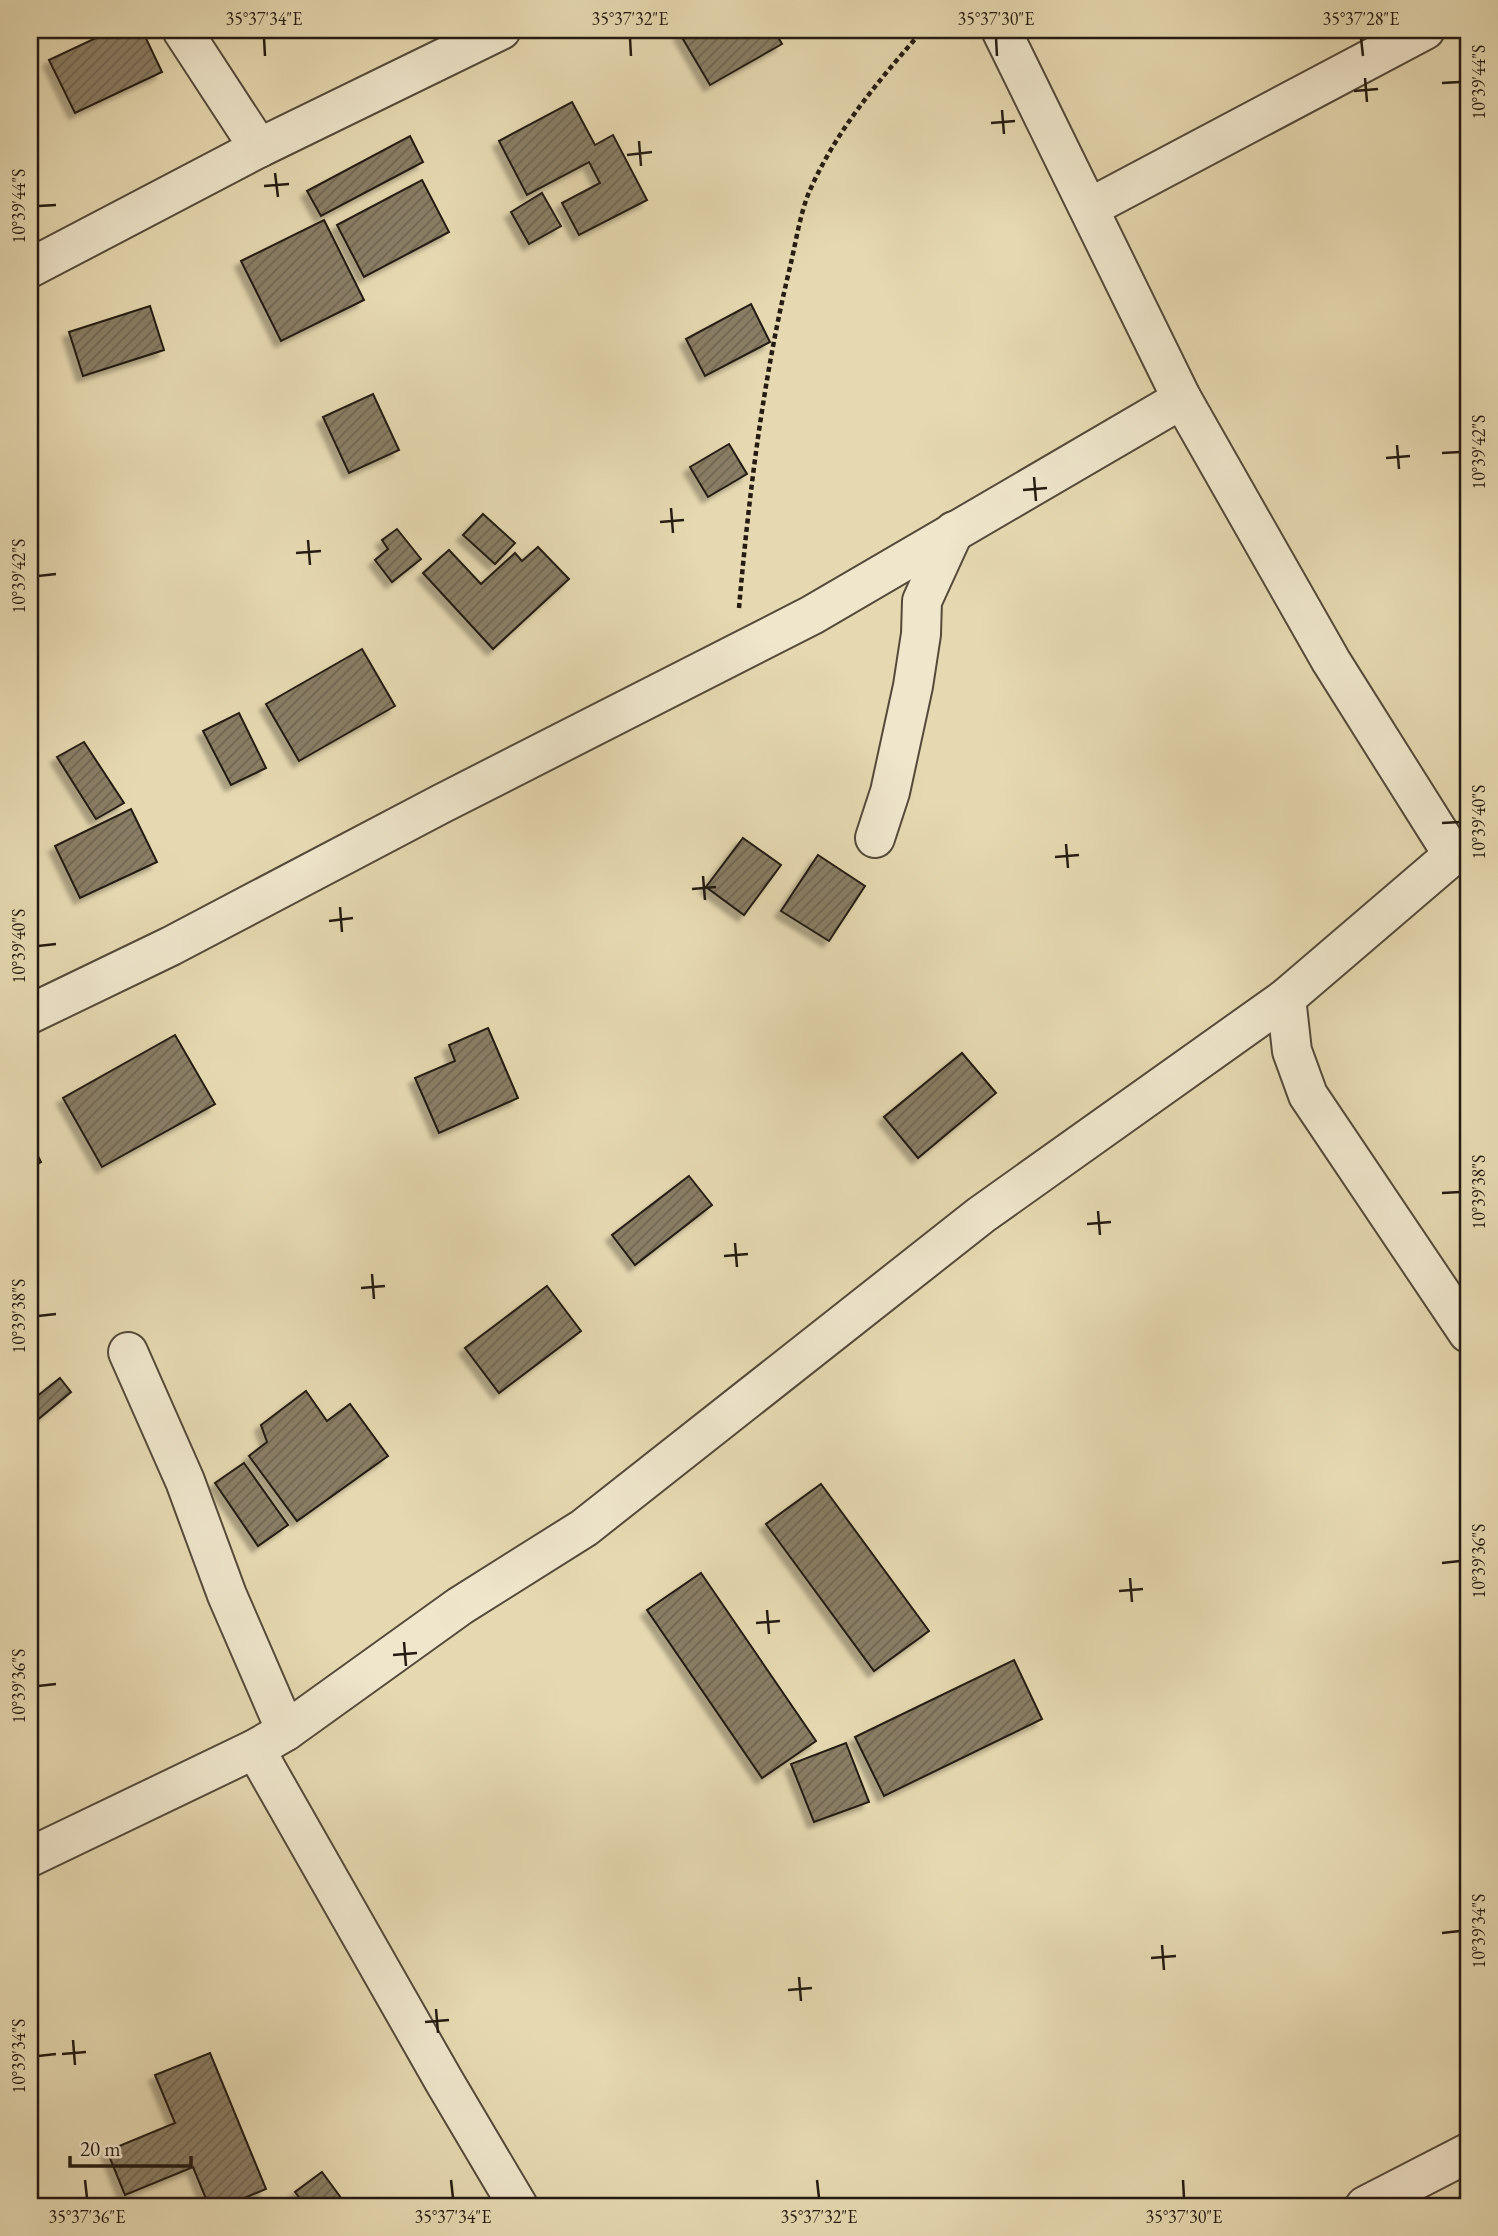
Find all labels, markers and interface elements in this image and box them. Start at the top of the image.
text: 35°37'34"E [226,7,302,30]
text: 35°37'32"E [592,7,668,30]
text: 35°37'30"E [958,7,1034,30]
text: 35°37'28"E [1323,7,1399,30]
text: 10°39'44"S [1467,45,1490,119]
text: 10°39'44"S [7,169,30,243]
text: 10°39'42"S [1467,415,1490,489]
text: 10°39'42"S [7,539,30,613]
text: 10°39'40"S [1467,785,1490,859]
text: 10°39'40"S [7,909,30,983]
text: 10°39'38"S [1467,1155,1490,1229]
text: 10°39'38"S [7,1279,30,1353]
text: 10°39'36"S [1467,1524,1490,1598]
text: 10°39'36"S [7,1649,30,1723]
text: 10°39'34"S [1467,1894,1490,1968]
text: 10°39'34"S [7,2019,30,2093]
scale bar [70,2124,191,2168]
text: 20 m [80,2135,121,2162]
text: 35°37'36"E [49,2205,125,2228]
text: 35°37'34"E [415,2205,491,2228]
text: 35°37'32"E [781,2205,857,2228]
text: 35°37'30"E [1146,2205,1222,2228]

